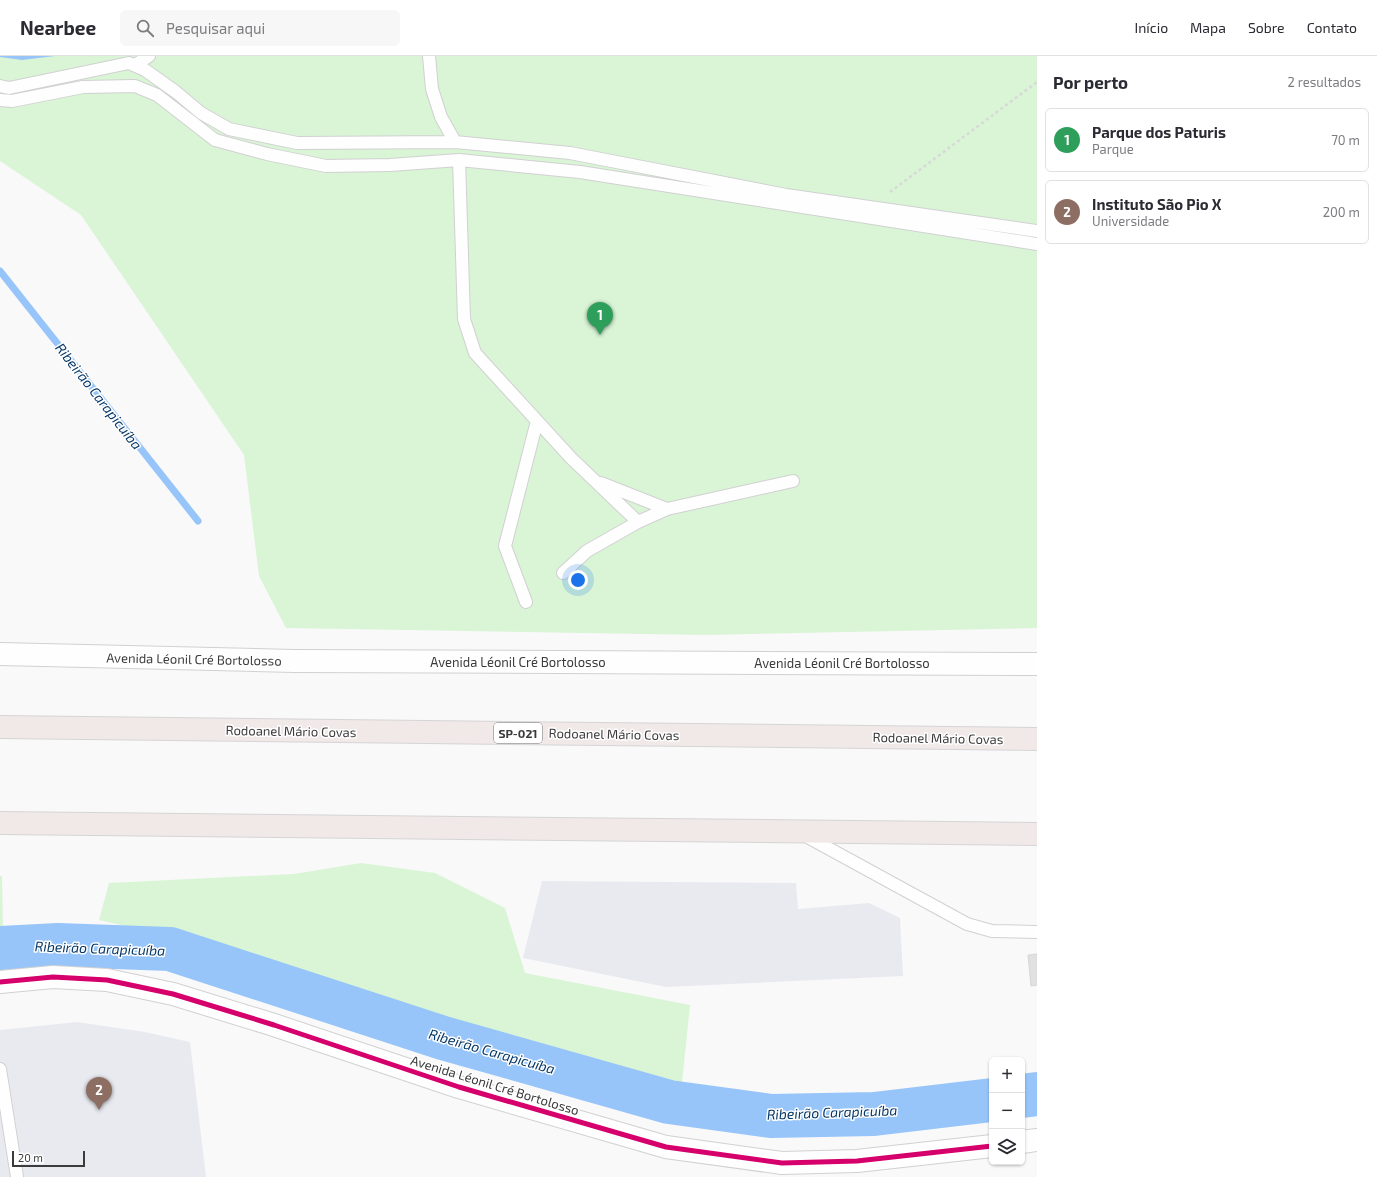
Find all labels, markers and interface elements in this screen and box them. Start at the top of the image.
search box [120,10,400,46]
text: Nearbee [20,16,96,39]
icon: search [134,17,156,39]
text: Pesquisar aqui [166,19,265,37]
text: Início [1135,19,1168,36]
text: Mapa [1190,19,1226,36]
text: Sobre [1248,19,1285,36]
text: Contato [1307,19,1357,36]
text: Por perto [1053,72,1128,92]
text: 2 resultados [1287,74,1361,90]
text: Parque dos Paturis [1092,123,1226,141]
text: 1 [1064,132,1070,148]
text: 70 m [1331,132,1360,148]
text: Parque [1092,141,1134,157]
text: Instituto São Pio X [1092,195,1222,213]
text: 2 [1063,204,1071,220]
text: 200 m [1323,204,1360,220]
text: Universidade [1092,213,1169,229]
pin: 1 [587,302,613,335]
water label: Ribeirão Carapicuíba [52,339,146,453]
your location [568,570,588,590]
street label: Avenida Léonil Cré Bortolosso [106,649,282,669]
street label: Avenida Léonil Cré Bortolosso [430,654,606,670]
street label: Avenida Léonil Cré Bortolosso [754,655,930,671]
street label: Rodoanel Mário Covas [225,722,357,740]
road number: SP-021 [494,723,542,743]
street label: Rodoanel Mário Covas [548,725,680,743]
street label: Rodoanel Mário Covas [872,729,1004,747]
water label: Ribeirão Carapicuíba [34,937,166,959]
water label: Ribeirão Carapicuíba [427,1025,557,1077]
street label: Avenida Léonil Cré Bortolosso [409,1052,581,1118]
map controls [989,1057,1025,1165]
button: + [989,1057,1025,1093]
pin: 2 [86,1077,112,1110]
button: − [989,1093,1025,1129]
water label: Ribeirão Carapicuíba [766,1101,898,1123]
button: layers [989,1129,1025,1165]
scale bar [12,1149,85,1168]
text: 20 m [18,1151,43,1164]

